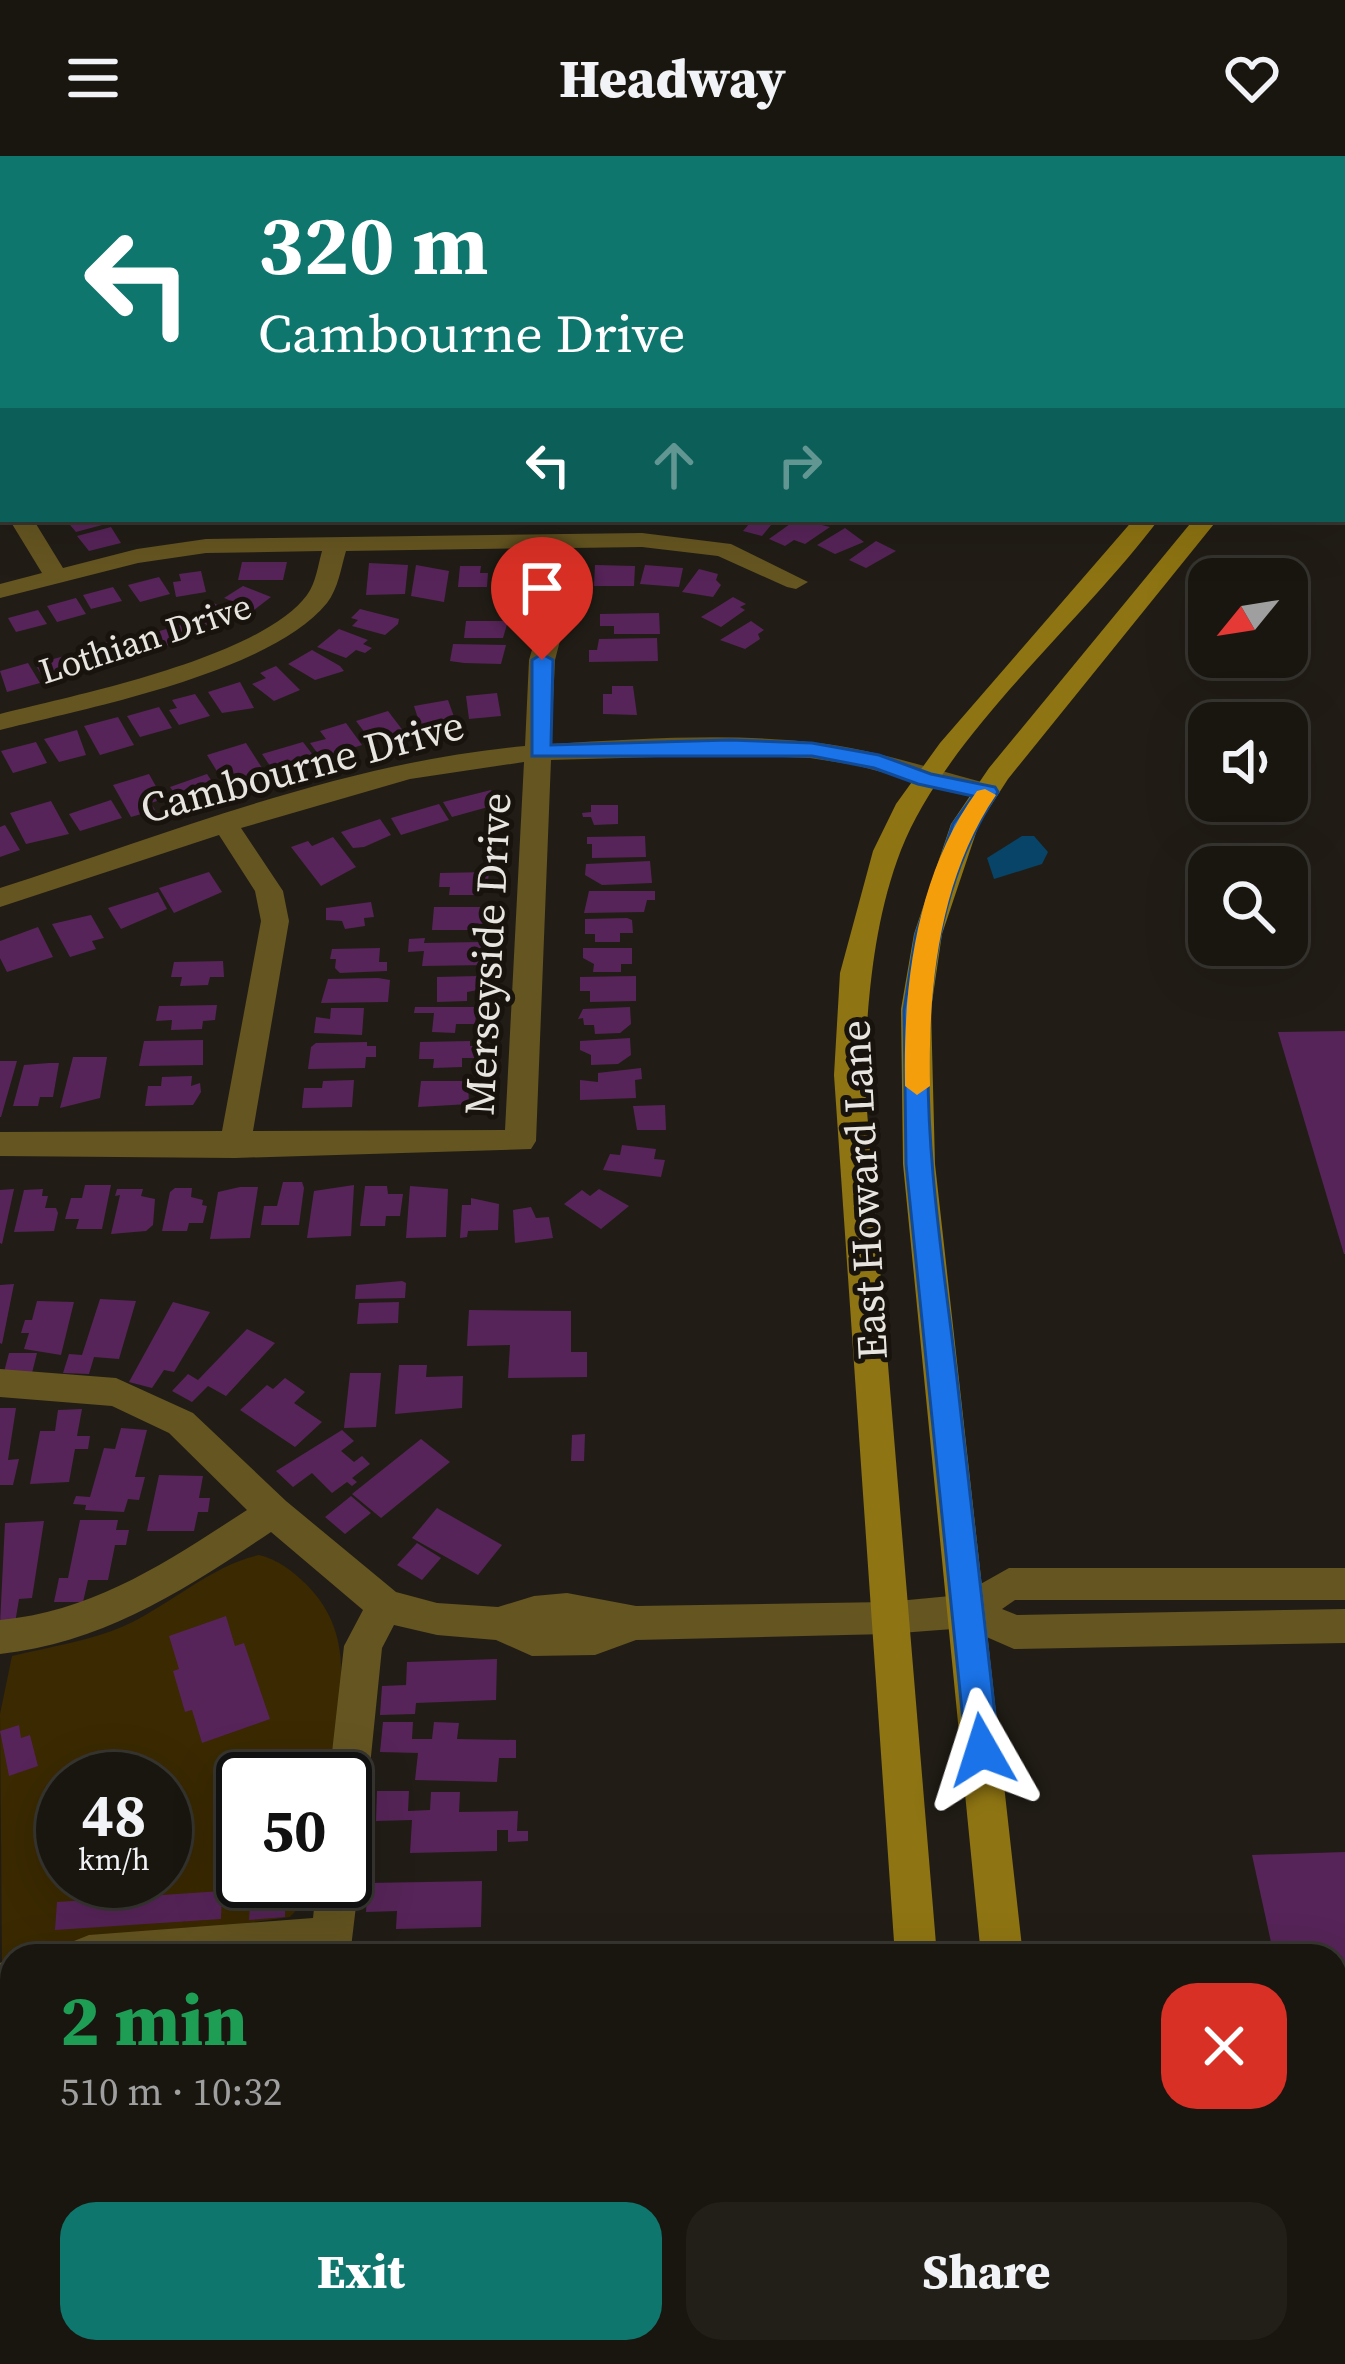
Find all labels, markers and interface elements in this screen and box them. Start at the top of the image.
text: Headway [559,41,786,115]
icon: menu [60,45,126,111]
icon: heart [1219,45,1285,111]
text: 320 m [258,187,489,302]
icon: left [60,204,216,360]
text: Cambourne Drive [258,296,686,370]
icon: left [515,432,581,498]
icon: ahead [641,432,707,498]
icon: right [767,432,833,498]
pin [491,537,593,660]
icon: arrive [509,555,575,621]
north arrow [1188,558,1308,678]
map controls [1188,558,1308,966]
street label: Lothian Drive [33,581,257,696]
street label: Cambourne Drive [134,695,470,837]
button: sound [1188,702,1308,822]
street label: Merseyside Drive [450,791,524,1117]
button: search [1188,846,1308,966]
street label: East Howard Lane [825,1019,901,1361]
position arrow [919,1687,1045,1813]
speed limit sign: 50 [216,1752,372,1908]
text: 48 [81,1774,147,1856]
text: km/h [78,1839,150,1880]
text: 2 min [60,1970,248,2069]
button: close [1161,1983,1287,2109]
text: 510 m · 10:32 [60,2065,282,2118]
button: Exit [60,2202,662,2340]
button: Share [686,2202,1287,2340]

